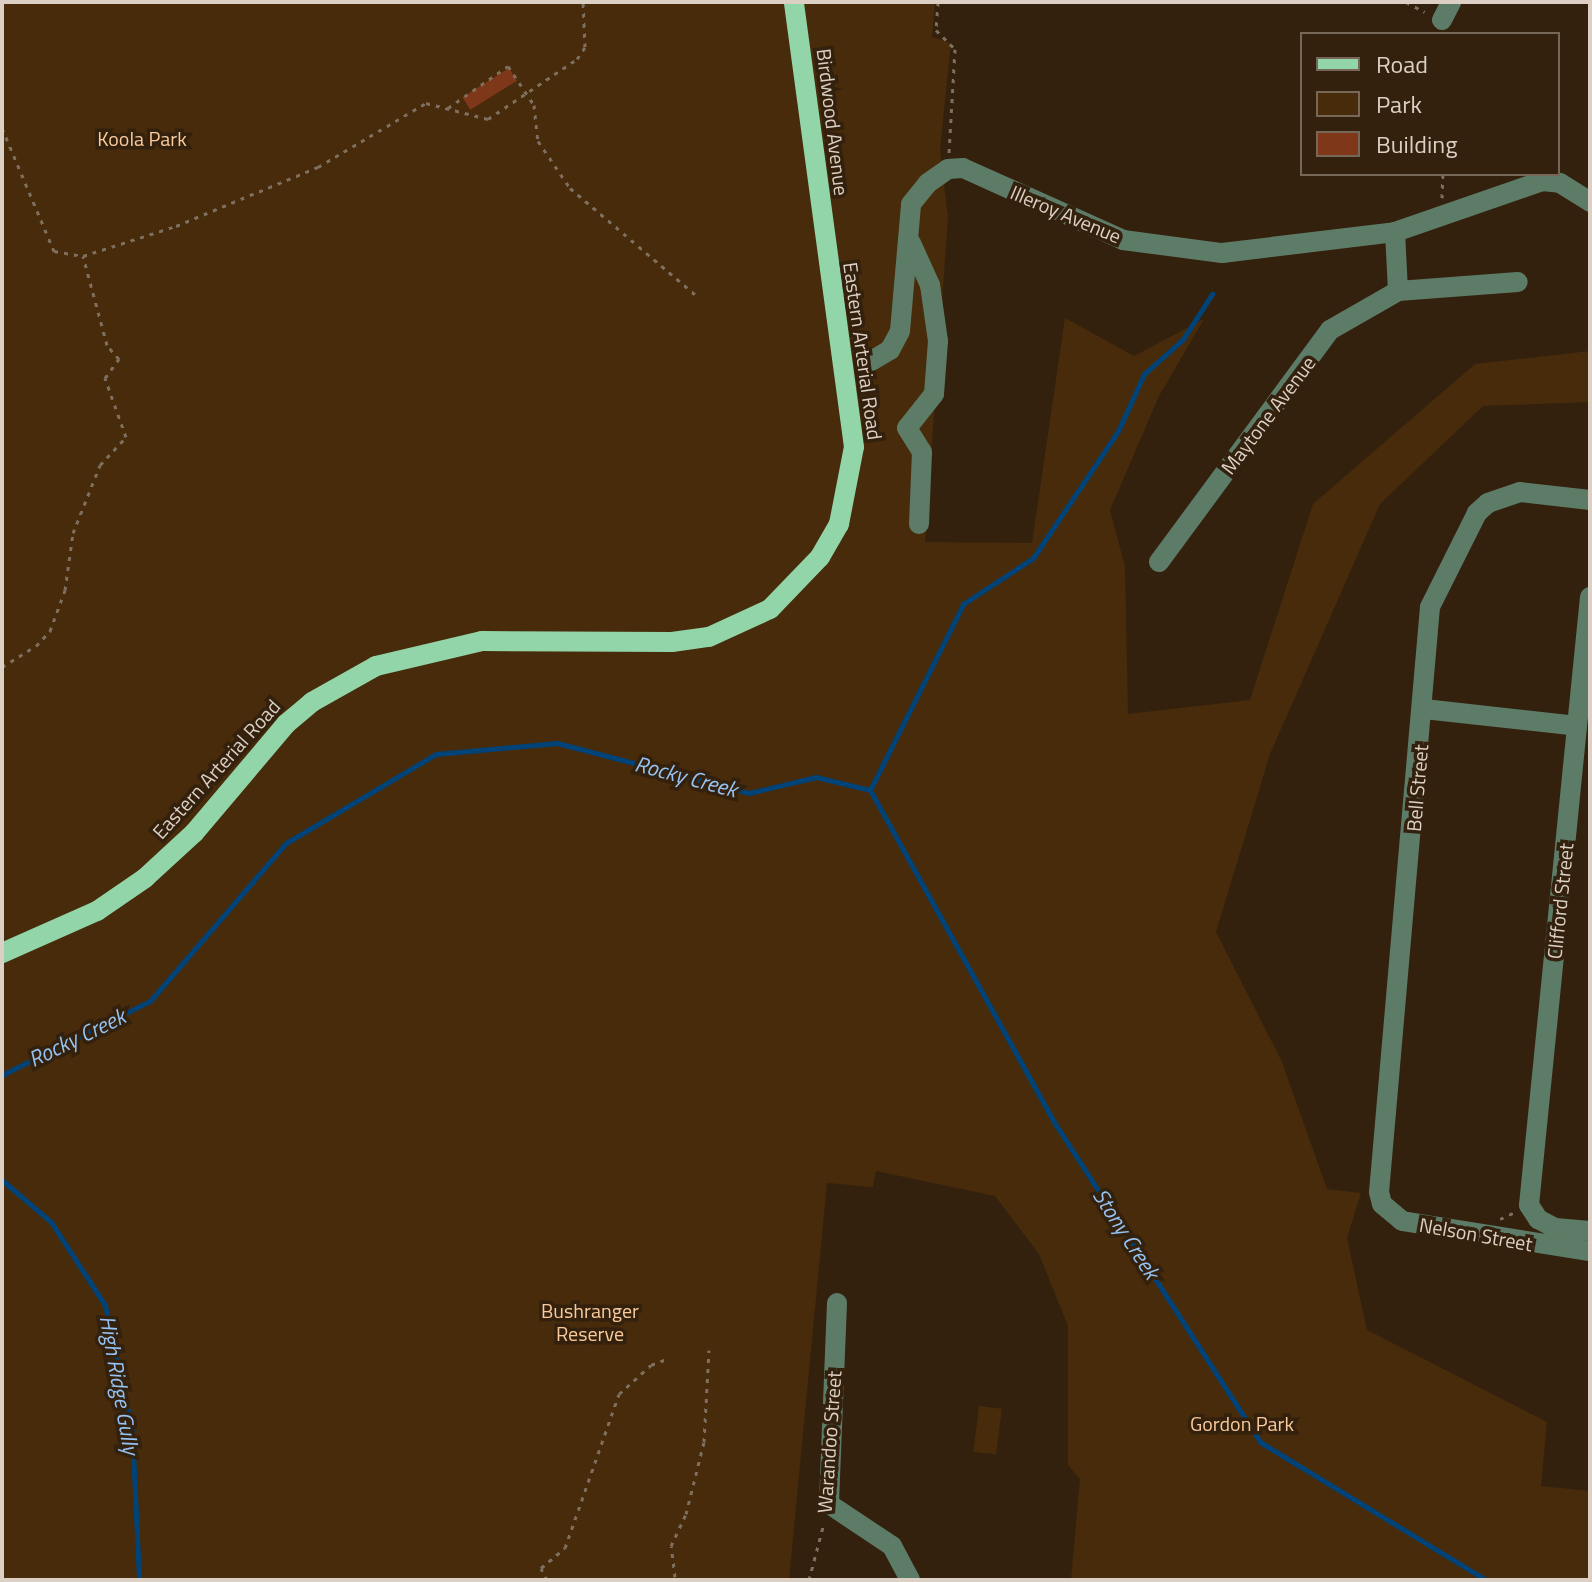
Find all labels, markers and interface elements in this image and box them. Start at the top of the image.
legend [1300,32,1560,176]
text: Road [1376,46,1428,82]
street label: Birdwood Avenue [812,47,854,197]
text: Park [1376,86,1422,122]
park label: Koola Park [97,126,187,150]
text: Building [1376,126,1458,162]
street label: Illeroy Avenue [1007,180,1125,248]
street label: Eastern Arterial Road [839,261,887,441]
street label: Maytone Avenue [1216,351,1320,479]
street label: Eastern Arterial Road [147,694,285,844]
street label: Bell Street [1401,743,1433,833]
water label: Rocky Creek [632,751,740,803]
street label: Clifford Street [1542,842,1578,960]
water label: Rocky Creek [24,1003,130,1073]
water label: Stony Creek [1087,1184,1165,1284]
street label: Nelson Street [1417,1212,1535,1256]
park label: Bushranger Reserve [541,1298,639,1345]
water label: High Ridge Gully [94,1313,144,1457]
street label: Warandoo Street [812,1370,846,1514]
park label: Gordon Park [1190,1411,1294,1435]

